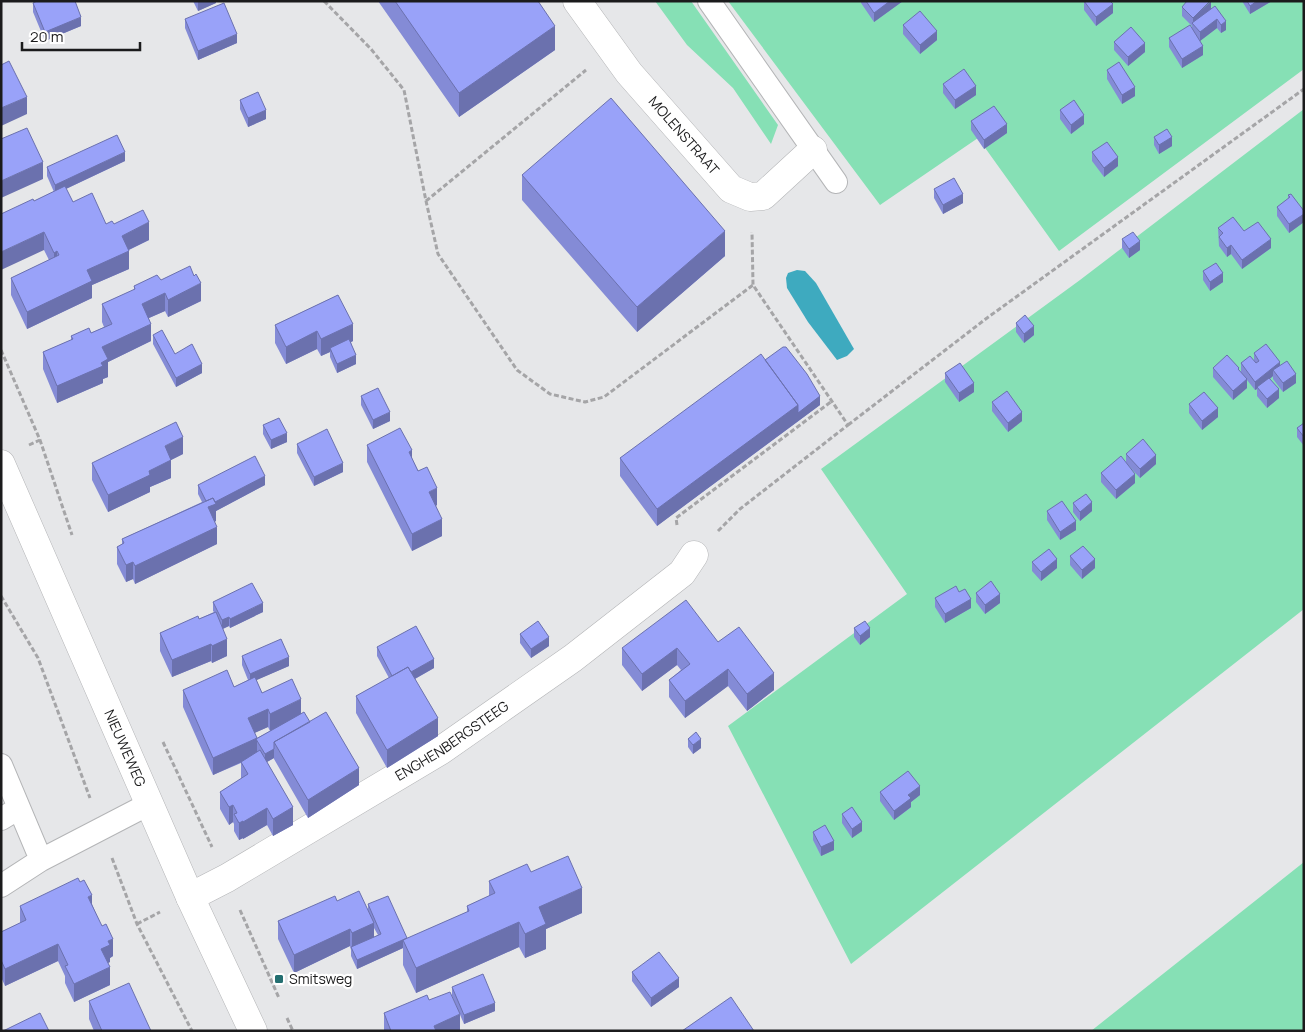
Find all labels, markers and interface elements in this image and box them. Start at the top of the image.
scale bar [22,20,140,52]
text: 20 m [30,26,63,47]
street label: MOLENSTRAAT [645,92,724,179]
street label: ENGHENBERGSTEEG [391,696,512,785]
street label: NIEUWEWEG [100,706,151,790]
place label: Smitsweg [289,969,352,988]
marker: Smitsweg [273,973,285,985]

